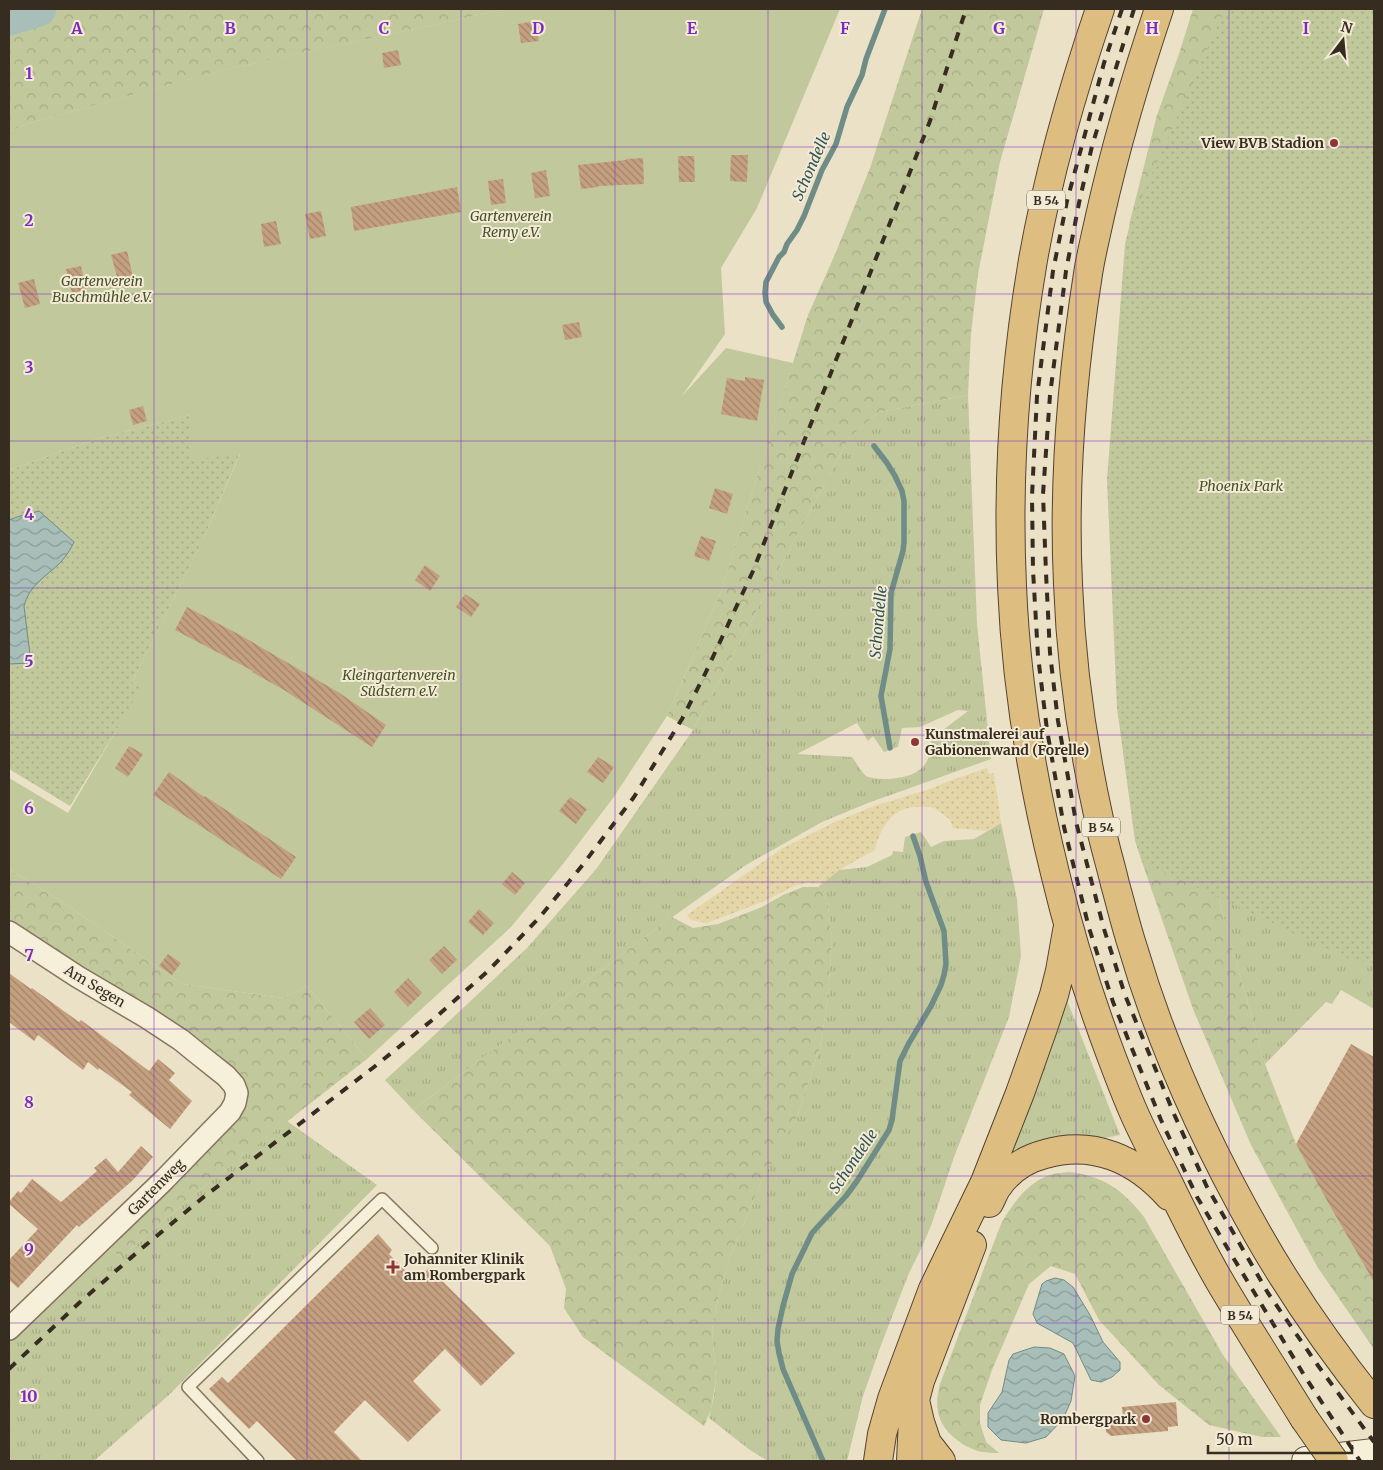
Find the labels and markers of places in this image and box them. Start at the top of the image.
place label: View BVB Stadion [1200,134,1324,152]
marker: View BVB Stadion [1328,137,1340,149]
place label: Kunstmalerei auf Gabionenwand (Forelle) [925,725,1089,759]
marker: Kunstmalerei auf Gabionenwand (Forelle) [909,736,921,748]
place label: Johanniter Klinik am Rombergpark [403,1250,526,1284]
marker: Johanniter Klinik am Rombergpark [386,1260,400,1274]
place label: Rombergpark [1040,1410,1137,1428]
marker: Rombergpark [1140,1413,1152,1425]

